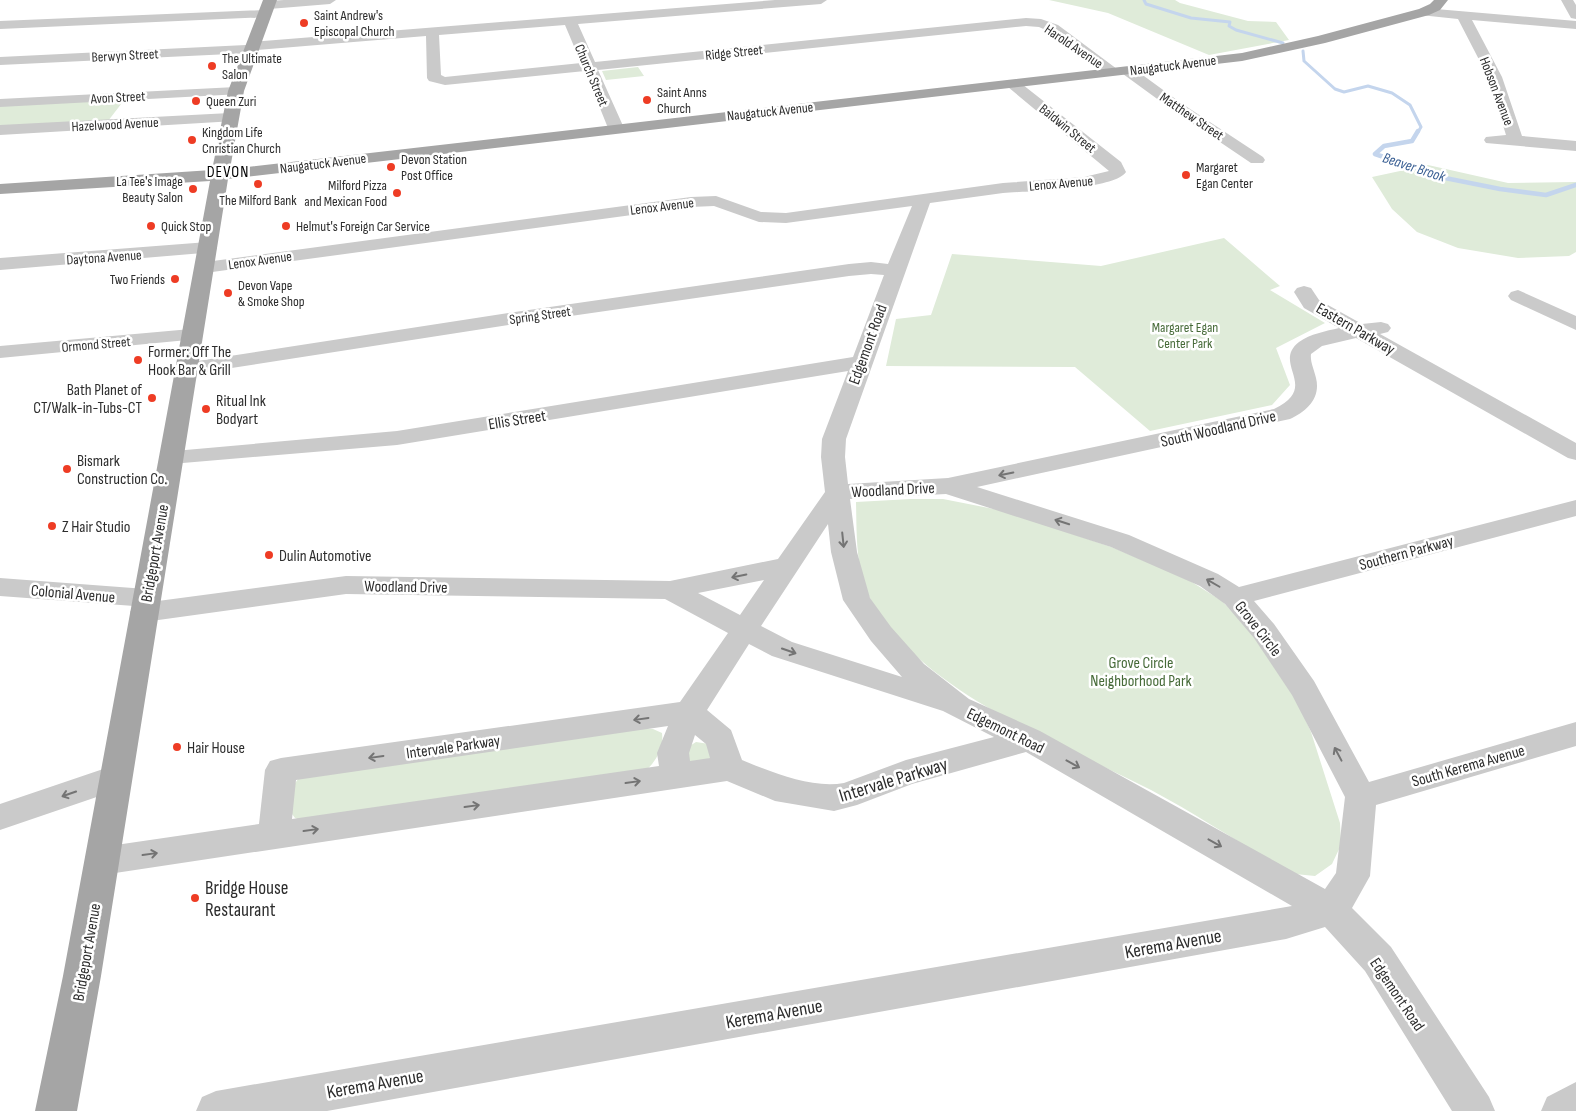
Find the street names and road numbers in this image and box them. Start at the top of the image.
street label: Harold Avenue [1041,21,1106,72]
street label: Ridge Street [704,41,764,64]
street label: Church Street [571,42,612,109]
street label: Berwyn Street [91,45,159,66]
street label: Naugatuck Avenue [1129,52,1217,79]
street label: Hobson Avenue [1476,55,1517,128]
street label: Avon Street [89,88,146,107]
street label: Matthew Street [1157,89,1227,144]
street label: Naugatuck Avenue [726,99,814,124]
street label: Baldwin Street [1036,100,1100,156]
street label: Hazelwood Avenue [71,114,159,135]
street label: Naugatuck Avenue [279,150,367,177]
street label: Lenox Avenue [1028,172,1094,195]
street label: Lenox Avenue [629,194,695,219]
street label: Daytona Avenue [66,246,142,269]
street label: Lenox Avenue [227,248,293,273]
street label: Eastern Parkway [1312,299,1398,359]
street label: Edgemont Road [845,302,892,387]
street label: Spring Street [508,303,572,328]
street label: Ormond Street [61,333,131,356]
street label: Ellis Street [487,407,547,434]
street label: South Woodland Drive [1159,407,1278,452]
street label: Woodland Drive [851,479,935,502]
street label: Bridgeport Avenue [138,503,173,604]
street label: Southern Parkway [1357,532,1456,575]
street label: Woodland Drive [364,577,448,598]
street label: Colonial Avenue [30,581,116,608]
street label: Grove Circle [1230,598,1285,660]
street label: Edgemont Road [963,704,1047,758]
street label: Intervale Parkway [405,731,501,763]
street label: South Kerema Avenue [1410,741,1527,792]
street label: Intervale Parkway [836,753,951,808]
street label: Bridgeport Avenue [70,902,105,1003]
street label: Kerema Avenue [1123,925,1223,964]
street label: Edgemont Road [1365,955,1428,1035]
street label: Kerema Avenue [724,995,824,1034]
street label: Kerema Avenue [325,1065,425,1104]

